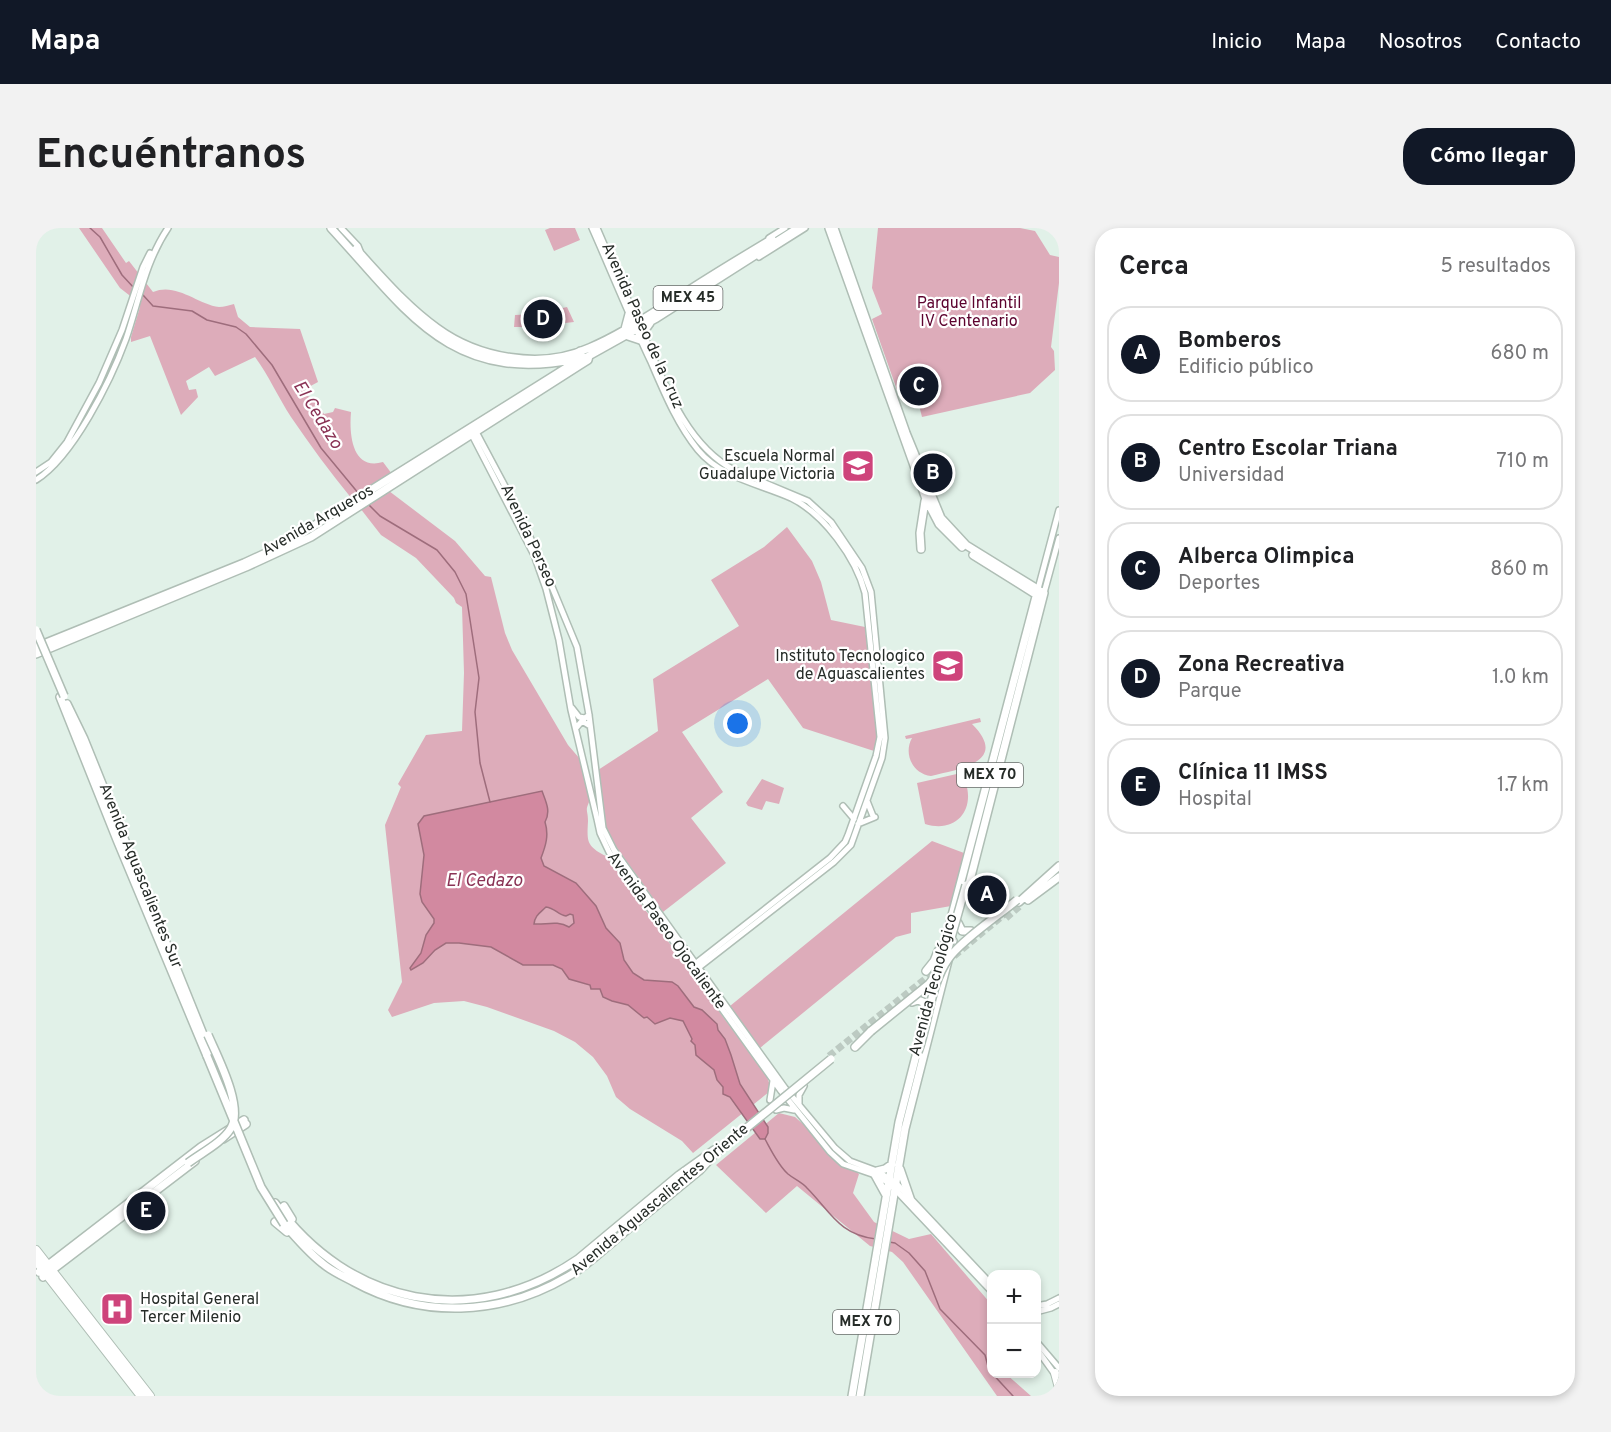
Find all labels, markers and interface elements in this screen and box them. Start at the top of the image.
text: Mapa [30,24,100,60]
text: Inicio [1211,29,1262,56]
text: Mapa [1295,29,1346,56]
text: Nosotros [1379,29,1462,56]
text: Contacto [1495,29,1581,56]
button: Cómo llegar [1403,128,1575,185]
text: Encuéntranos [36,130,306,183]
street label: Avenida Paseo de la Cruz [596,240,688,412]
text: Cerca [1119,251,1189,284]
text: 5 resultados [1441,254,1551,280]
road number: MEX 45 [654,286,722,310]
park label: Parque Infantil IV Centenario [917,294,1021,332]
pin: D [524,296,562,341]
text: Bomberos [1178,328,1282,355]
text: A [1133,341,1148,367]
text: 680 m [1491,341,1549,367]
text: Edificio público [1178,355,1314,381]
pin: C [900,364,938,408]
water label: El Cedazo [287,376,347,454]
text: Centro Escolar Triana [1178,436,1398,463]
place label: Escuela Normal Guadalupe Victoria [699,447,835,485]
school or university icon: Escuela Normal Guadalupe Victoria [840,448,876,484]
text: B [1134,449,1147,475]
text: 710 m [1496,449,1549,475]
pin: B [914,450,952,496]
text: Universidad [1178,463,1285,489]
street label: Avenida Arqueros [258,481,378,561]
street label: Avenida Perseo [495,481,561,591]
text: Alberca Olimpica [1178,544,1354,571]
text: C [1134,557,1147,583]
text: 860 m [1490,557,1549,583]
text: Deportes [1178,571,1260,597]
place label: Instituto Tecnologico de Aguascalientes [775,647,925,685]
school or university icon: Instituto Tecnologico de Aguascalientes [930,648,966,684]
text: Zona Recreativa [1178,652,1345,679]
text: D [1133,665,1148,691]
text: 1.0 km [1492,665,1549,691]
text: Parque [1178,679,1241,705]
your location [723,709,752,738]
text: Clínica 11 IMSS [1178,760,1328,787]
road number: MEX 70 [957,763,1023,787]
text: E [1134,773,1147,799]
text: 1.7 km [1497,773,1549,799]
street label: Avenida Aguascalientes Sur [94,781,186,971]
text: Hospital [1178,787,1252,813]
street label: Avenida Paseo Ojocaliente [602,848,730,1014]
water label: El Cedazo [446,870,523,893]
pin: A [968,872,1006,918]
street label: Avenida Tecnológico [905,911,963,1058]
street label: Avenida Aguascalientes Oriente [567,1119,753,1281]
pin: E [126,1188,166,1234]
map controls [987,1270,1041,1378]
button: + [987,1270,1041,1324]
place label: Hospital General Tercer Milenio [140,1290,259,1328]
hospital icon: Hospital General Tercer Milenio [99,1291,135,1327]
road number: MEX 70 [833,1310,899,1334]
button: − [987,1324,1041,1378]

